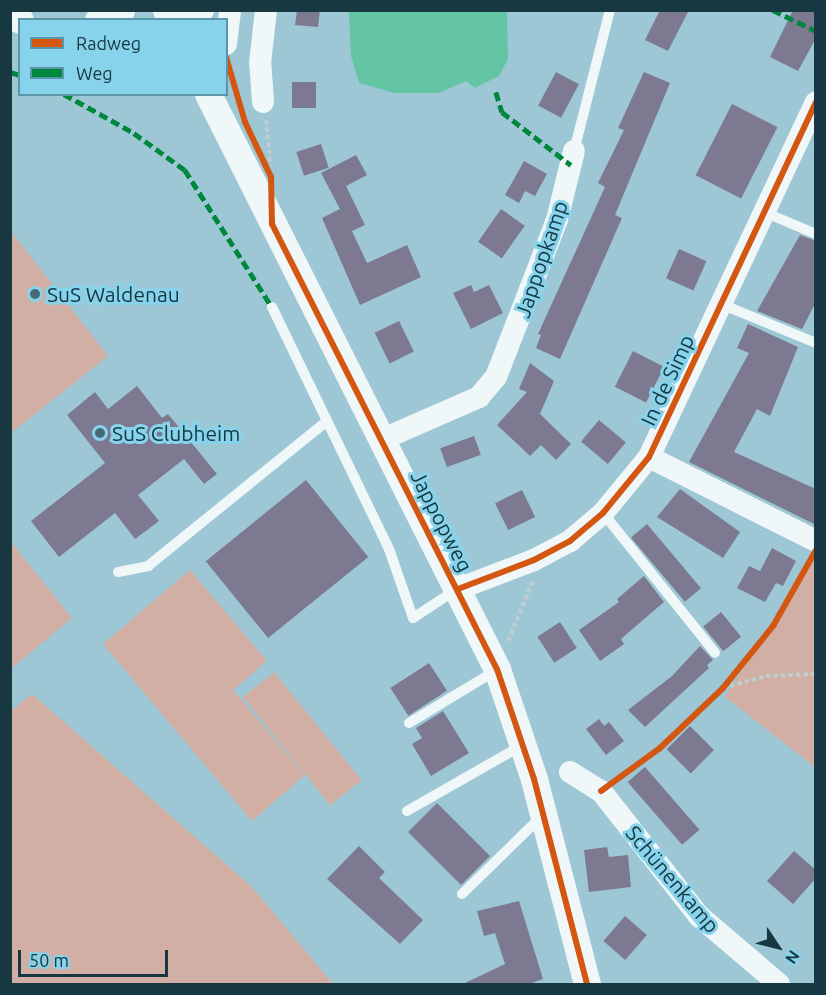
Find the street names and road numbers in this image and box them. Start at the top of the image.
street label: Jappopkamp [509,197,573,321]
street label: In de Simp [635,331,699,429]
street label: Jappopweg [406,466,478,576]
street label: Schünenkamp [621,820,725,938]

